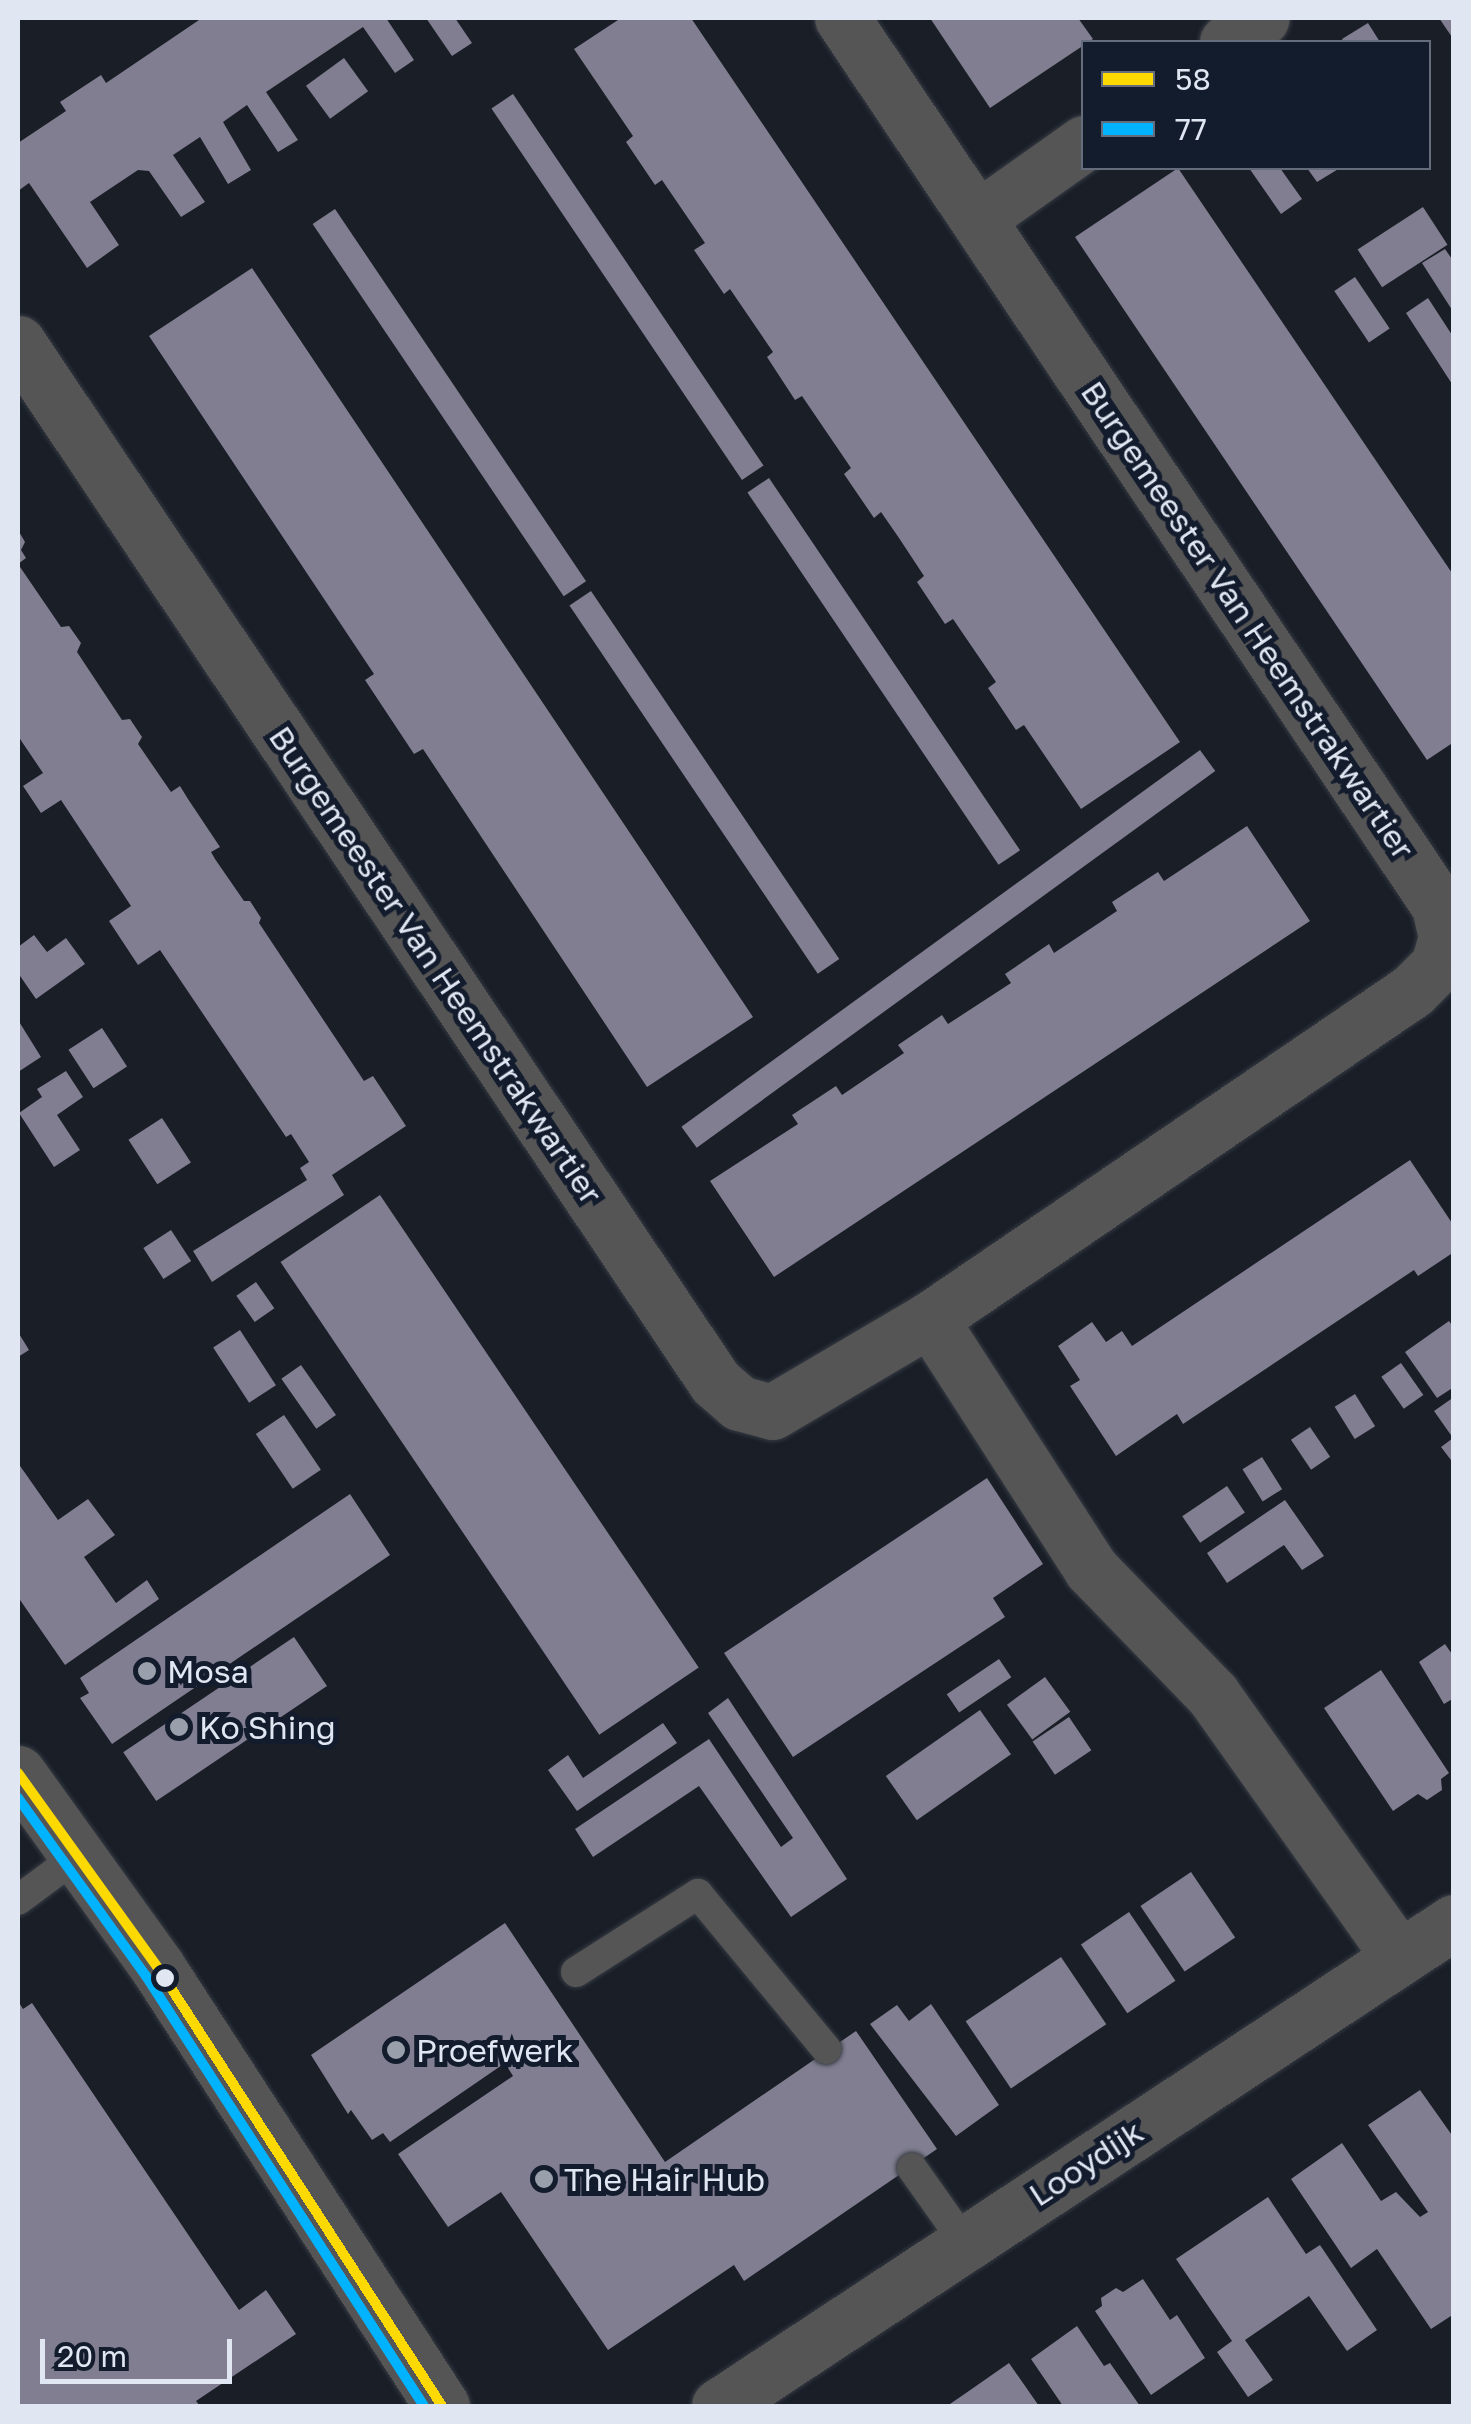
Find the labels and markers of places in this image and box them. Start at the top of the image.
place label: Mosa [167,1652,249,1690]
marker: Mosa [136,1660,158,1682]
place label: Ko Shing [199,1708,336,1746]
marker: Ko Shing [168,1716,190,1738]
unlabelled marker [155,1968,175,1988]
place label: Proefwerk [416,2031,574,2069]
marker: Proefwerk [385,2039,407,2061]
place label: The Hair Hub [564,2160,765,2198]
marker: The Hair Hub [533,2168,555,2190]

